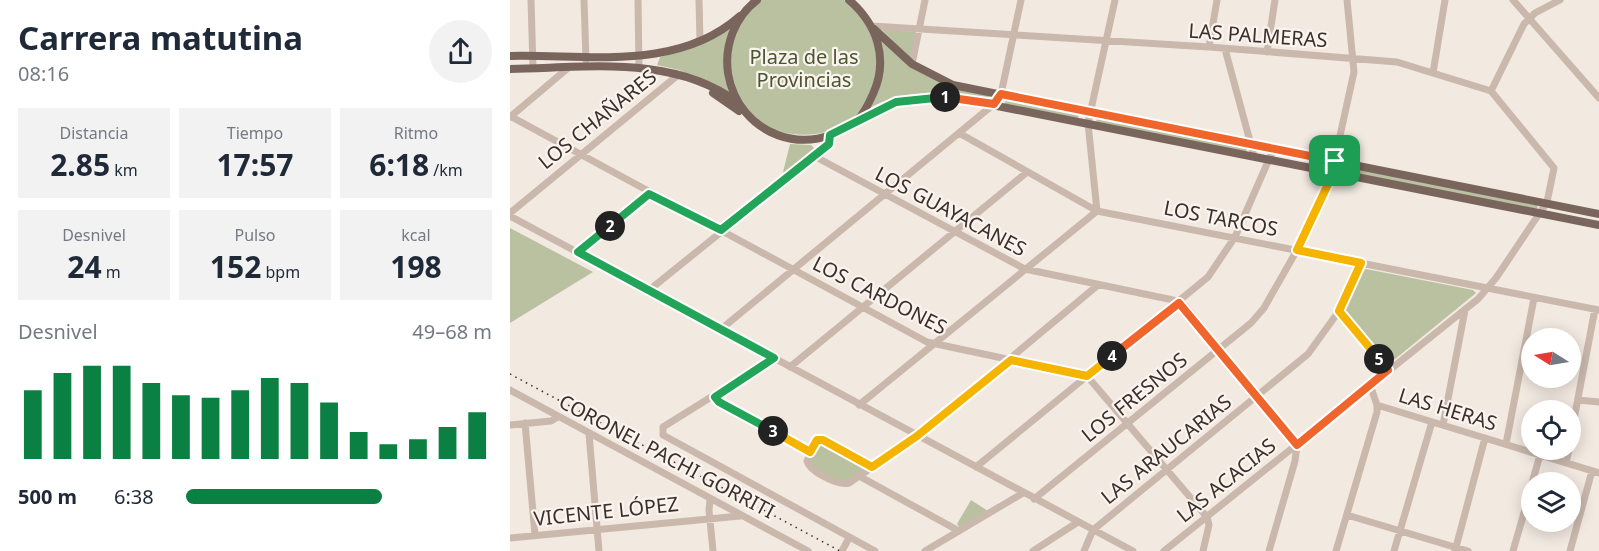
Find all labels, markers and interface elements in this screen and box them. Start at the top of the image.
text: Carrera matutina [18,15,303,60]
street label: LAS PALMERAS [1188,17,1328,53]
button: share [429,20,492,83]
park label: Plaza de las Provincias [749,43,859,93]
text: 08:16 [18,60,69,87]
street label: LOS CHAÑARES [532,63,662,175]
pin: 1 [930,82,960,112]
text: 1 [940,86,950,108]
text: Distancia [60,122,128,144]
text: Tiempo [227,122,283,144]
text: Ritmo [394,122,438,144]
pin [1309,135,1360,186]
text: 2.85 [50,144,110,185]
text: 17:57 [216,144,294,185]
text: 6:18 [369,144,429,185]
icon: arrive [1318,144,1351,177]
text: km [110,159,138,181]
text: /km [429,159,463,181]
street label: LOS GUAYACANES [871,160,1031,262]
street label: LOS TARCOS [1162,194,1280,242]
pin: 2 [595,211,625,241]
text: 2 [605,215,615,237]
text: Desnivel [62,224,126,246]
text: Pulso [234,224,276,246]
text: kcal [401,224,431,246]
text: 24 [67,246,102,287]
text: 152 [210,246,261,287]
text: 198 [390,246,442,287]
street label: LOS CARDONES [808,250,952,340]
text: m [102,261,121,283]
text: bpm [261,261,300,283]
text: Desnivel [18,318,98,345]
text: 49–68 m [412,318,492,345]
north arrow [1521,328,1581,388]
map controls [1521,328,1581,532]
pin: 4 [1097,341,1127,371]
pin: 5 [1364,344,1394,374]
text: 4 [1107,345,1117,367]
street label: LOS FRESNOS [1076,346,1192,448]
text: 5 [1374,348,1384,370]
street label: LAS HERAS [1395,381,1501,437]
street label: CORONEL PACHI GORRITI [554,388,780,524]
street label: LAS ARAUCARIAS [1095,388,1237,510]
button: locate [1521,400,1581,460]
pin: 3 [758,416,788,446]
text: 3 [768,420,778,442]
street label: LAS ACACIAS [1171,432,1281,528]
button: layers [1521,472,1581,532]
text: 500 m [18,483,77,510]
text: 6:38 [114,483,154,510]
street label: VICENTE LÓPEZ [532,490,680,532]

